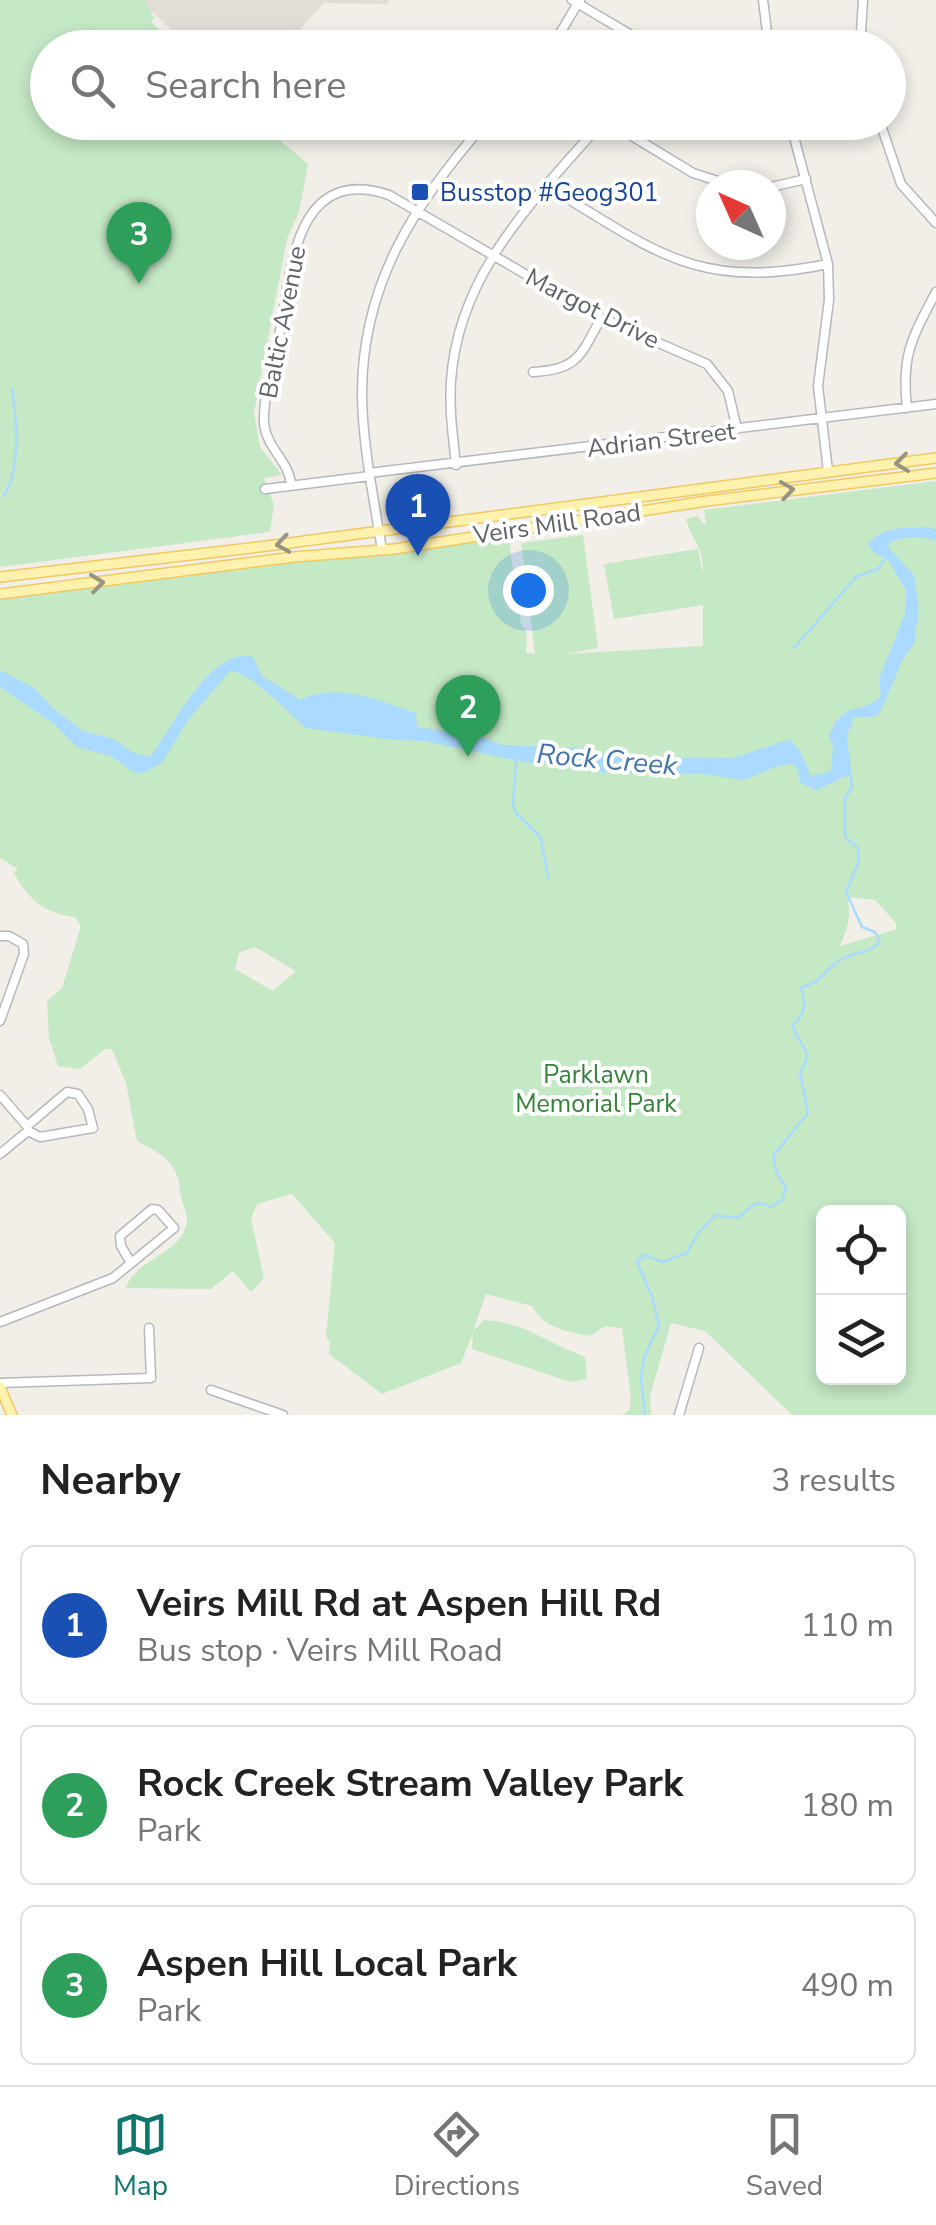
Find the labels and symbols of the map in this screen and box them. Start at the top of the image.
north arrow [696,170,786,260]
place label: Busstop #Geog301 [440,176,658,210]
marker: Busstop #Geog301 [409,181,431,203]
pin: 3 [106,202,172,284]
street label: Baltic Avenue [252,243,314,401]
street label: Margot Drive [520,261,665,357]
street label: Adrian Street [585,414,738,466]
one-way arrow [893,452,909,473]
pin: 1 [386,474,450,556]
one-way arrow [779,481,796,502]
street label: Veirs Mill Road [470,495,643,553]
one-way arrow [274,533,291,554]
your location [503,565,554,616]
one-way arrow [89,573,105,594]
pin: 2 [436,674,500,757]
water label: Rock Creek [535,735,680,785]
park label: Parklawn Memorial Park [515,1058,677,1121]

